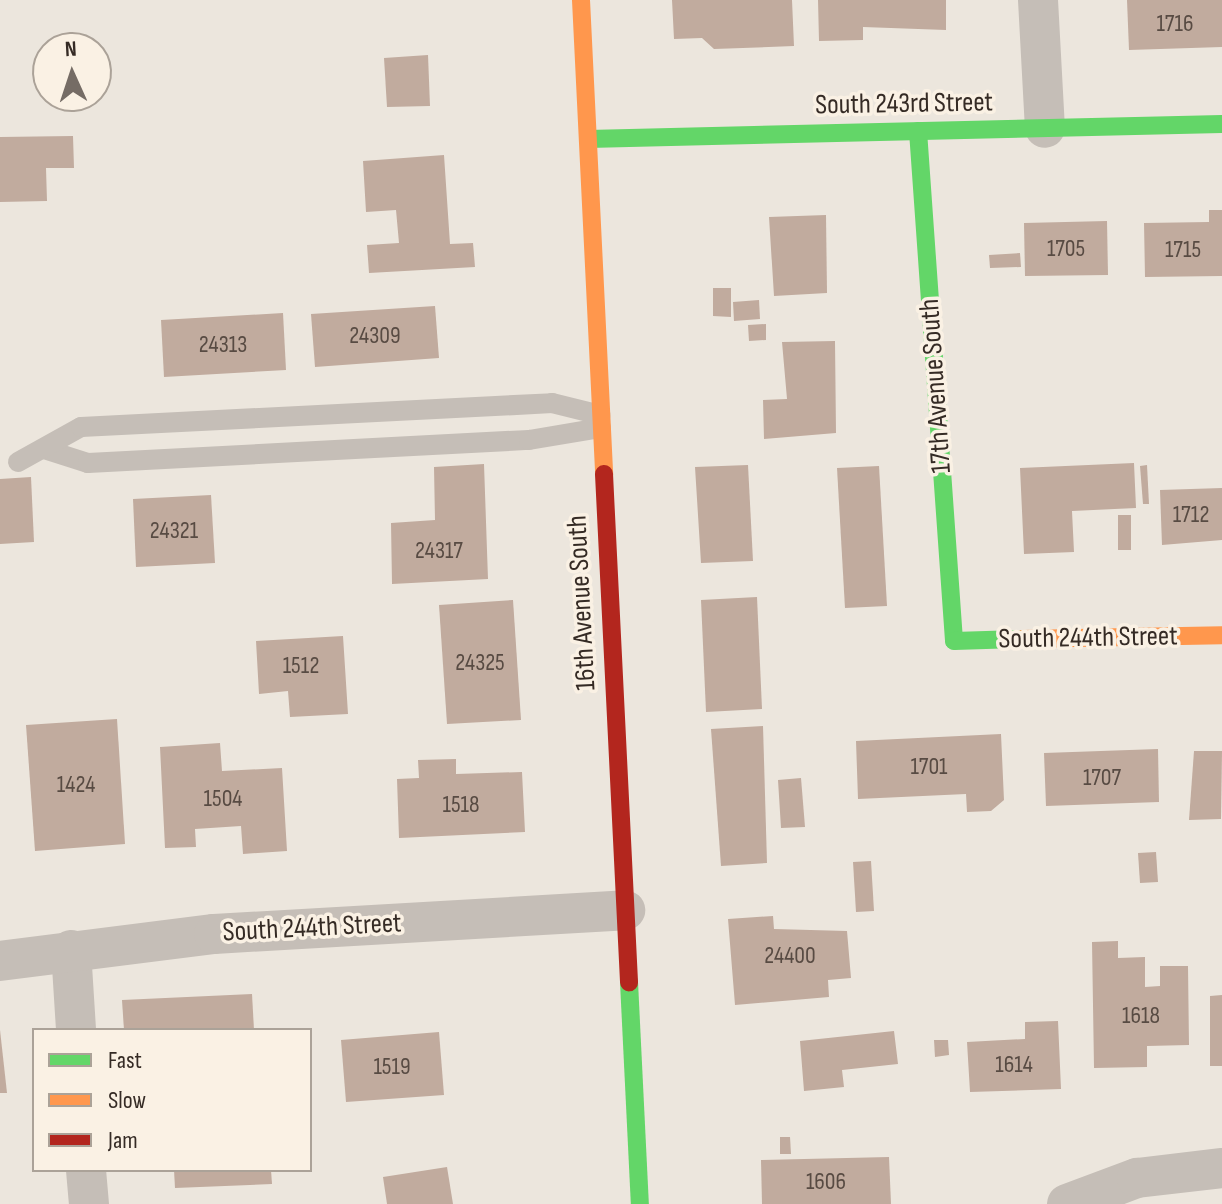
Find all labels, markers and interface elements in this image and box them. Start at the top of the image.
house number: 1716 [1157,10,1193,38]
north arrow [32,32,112,112]
text: N [64,36,77,63]
street label: South 243rd Street [815,86,993,122]
house number: 1705 [1047,235,1085,263]
house number: 1715 [1165,236,1201,264]
street label: 17th Avenue South [913,298,959,474]
house number: 24309 [349,322,401,350]
house number: 24313 [199,331,247,359]
house number: 1712 [1173,501,1209,529]
street label: 16th Avenue South [561,514,603,692]
house number: 24321 [150,517,198,545]
house number: 24317 [415,537,463,565]
street label: South 244th Street [998,620,1178,656]
house number: 24325 [455,649,505,677]
house number: 1512 [283,652,319,680]
house number: 1701 [911,753,947,781]
house number: 1707 [1083,764,1121,792]
house number: 1424 [57,771,95,799]
house number: 1504 [204,785,242,813]
house number: 1518 [443,791,479,819]
street label: South 244th Street [222,907,402,949]
house number: 24400 [764,942,816,970]
house number: 1618 [1122,1002,1160,1030]
legend [32,1028,312,1172]
text: Fast [108,1046,142,1075]
house number: 1614 [995,1051,1033,1079]
house number: 1519 [373,1053,411,1081]
text: Slow [108,1086,146,1115]
text: Jam [108,1126,138,1155]
house number: 1606 [806,1168,846,1196]

